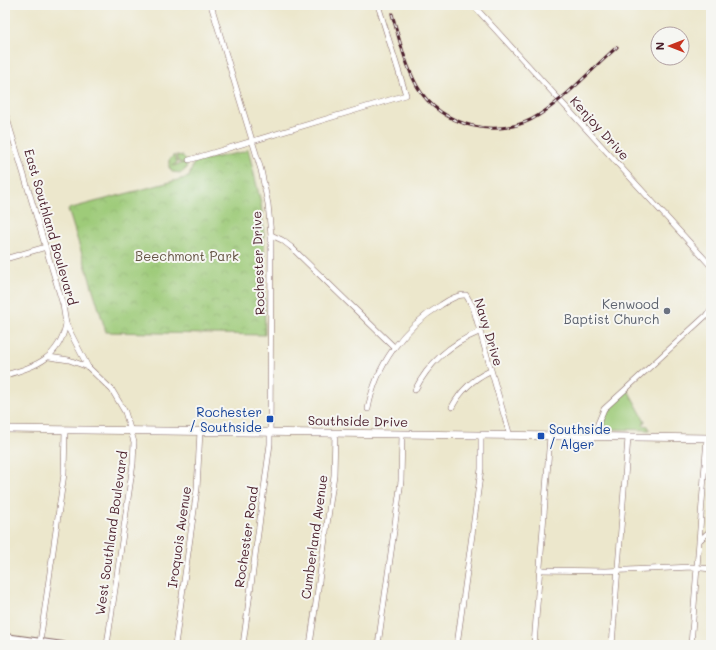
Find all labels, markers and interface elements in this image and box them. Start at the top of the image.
north arrow [650,26,690,66]
text: N [652,42,667,50]
street label: Kenjoy Drive [567,92,634,163]
street label: East Southland Boulevard [21,147,82,307]
street label: Rochester Drive [247,211,268,315]
park label: Beechmont Park [135,247,239,264]
place label: Kenwood Baptist Church [564,295,659,327]
street label: Navy Drive [471,296,508,368]
marker: Kenwood Baptist Church [662,306,672,316]
place label: Rochester / Southside [189,403,262,435]
street label: Southside Drive [308,411,408,430]
marker: Rochester / Southside [265,414,275,424]
place label: Southside / Alger [549,420,611,452]
marker: Southside / Alger [536,431,546,441]
street label: West Southland Boulevard [91,450,130,616]
street label: Cumberland Avenue [296,474,331,600]
street label: Iroquois Avenue [163,485,194,589]
street label: Rochester Road [230,485,261,589]

